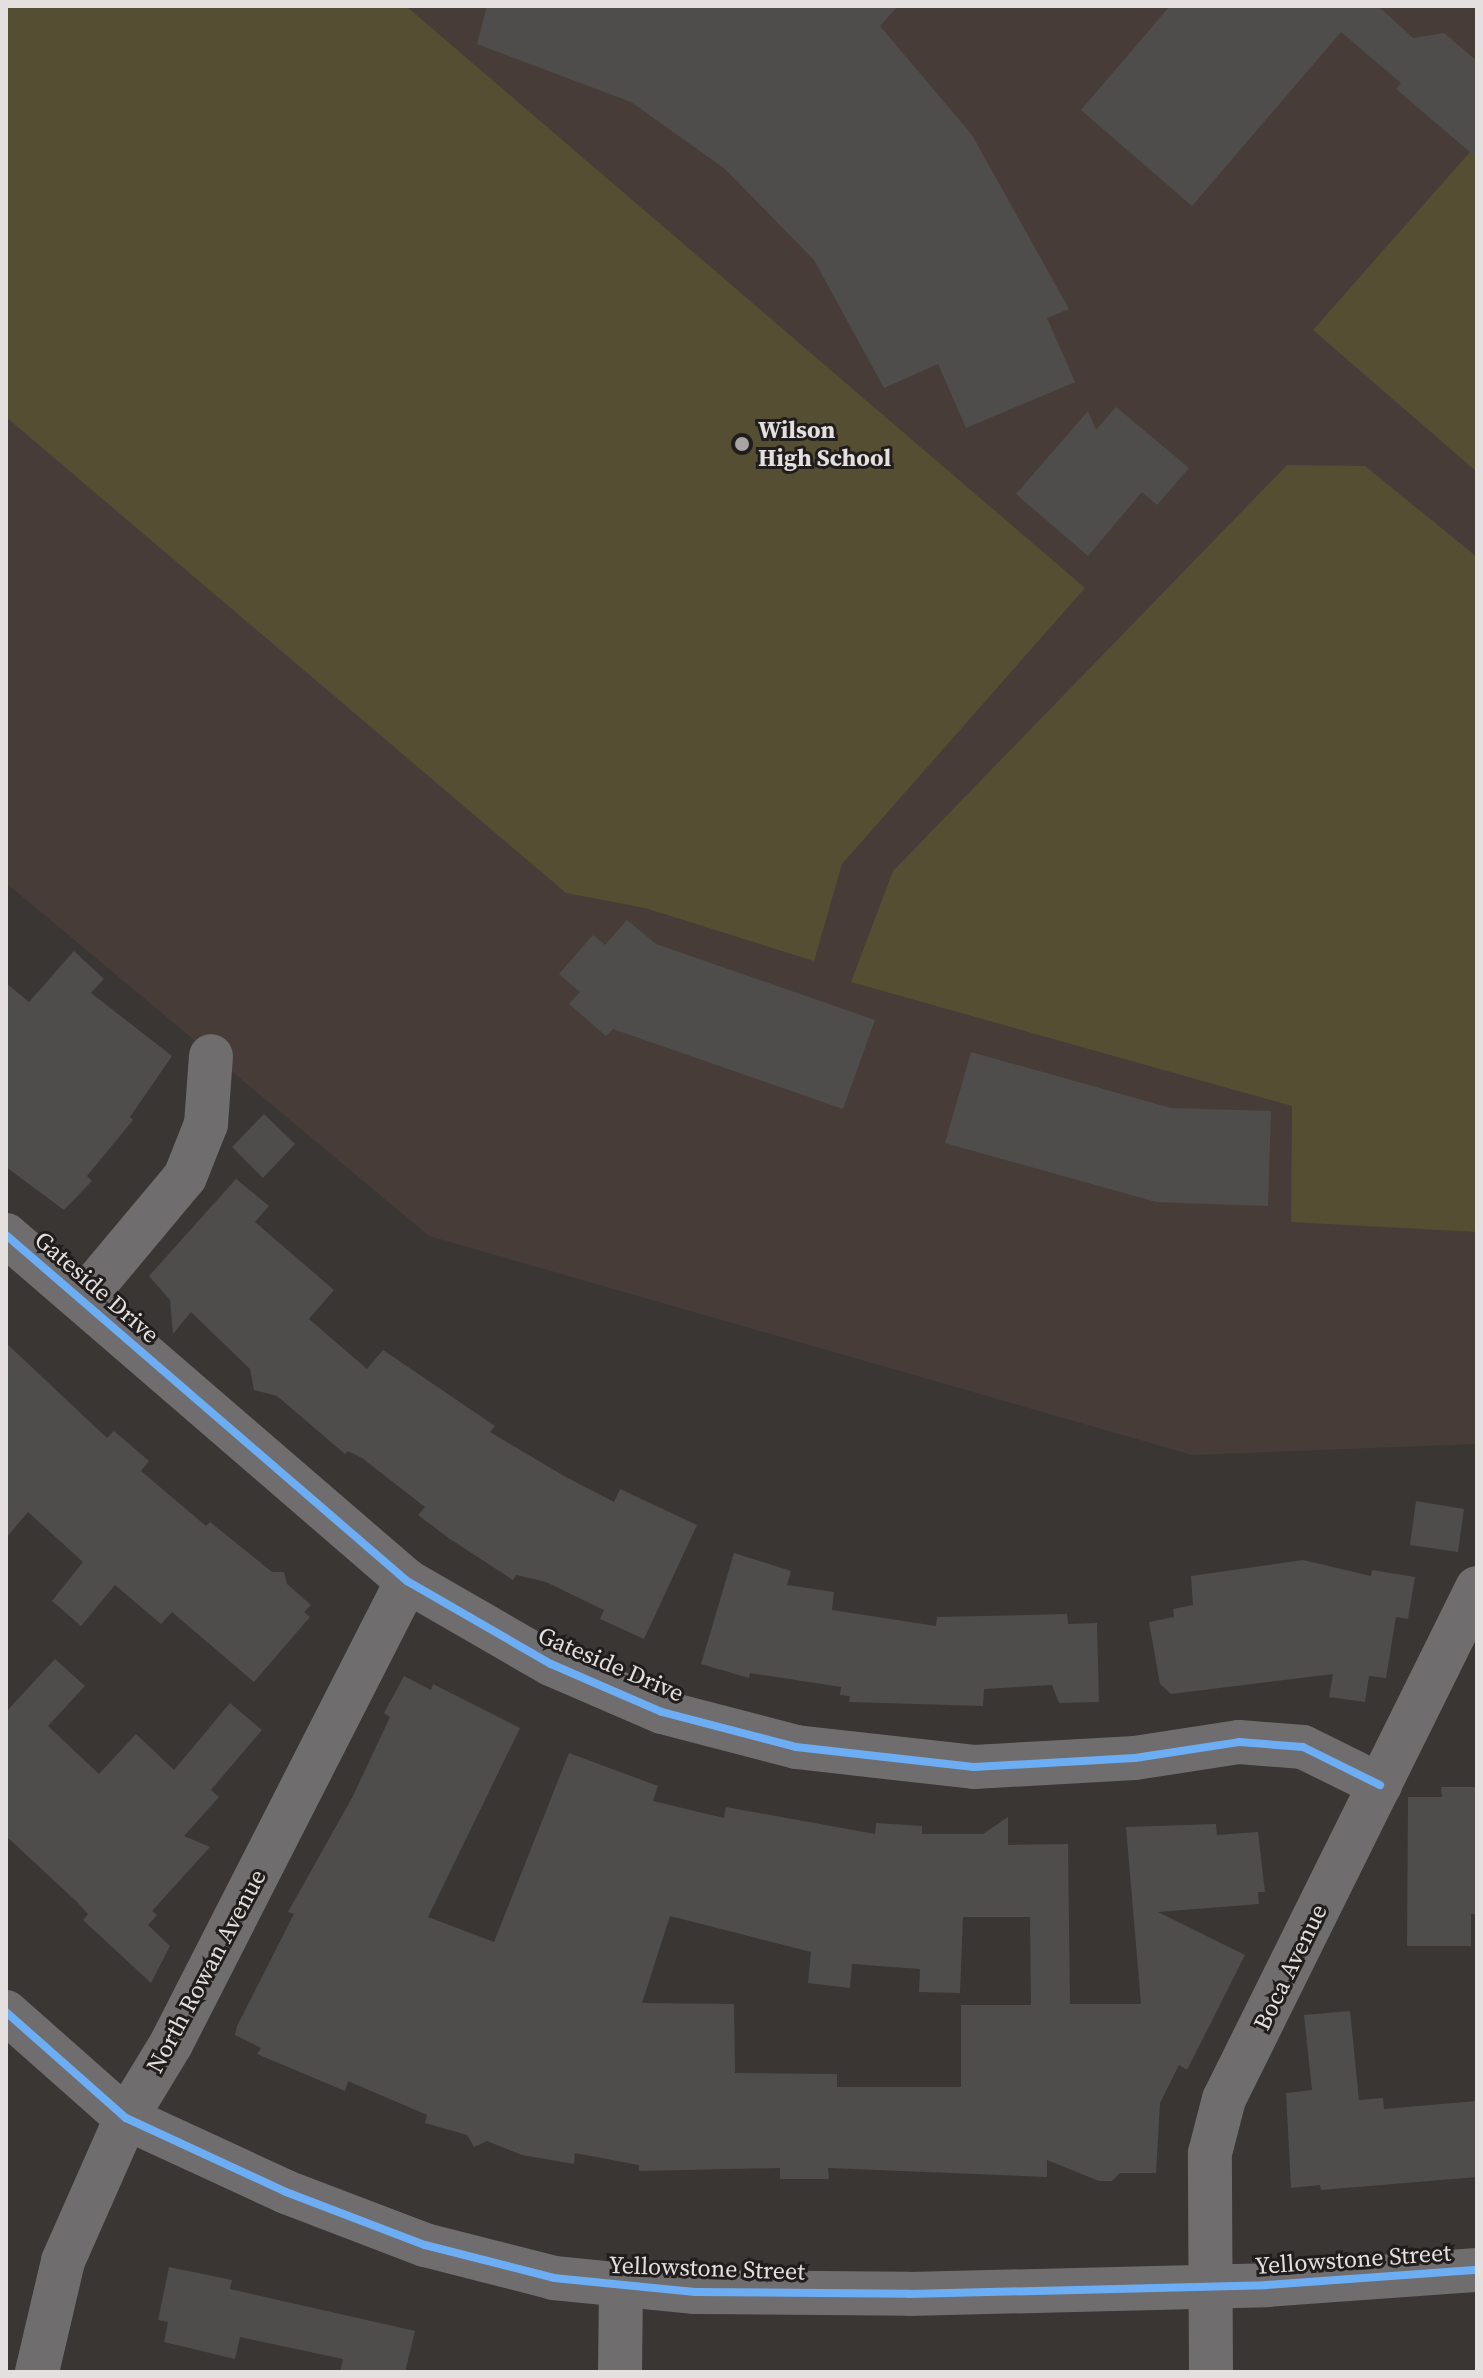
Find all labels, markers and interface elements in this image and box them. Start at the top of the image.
place label: Wilson High School [758,416,891,472]
marker: Wilson High School [733,435,751,453]
street label: Gateside Drive [29,1225,165,1349]
street label: Gateside Drive [534,1620,688,1708]
street label: North Rowan Avenue [140,1864,272,2078]
street label: Boca Avenue [1247,1899,1333,2035]
street label: Yellowstone Street [1254,2238,1452,2280]
street label: Yellowstone Street [608,2250,806,2286]

